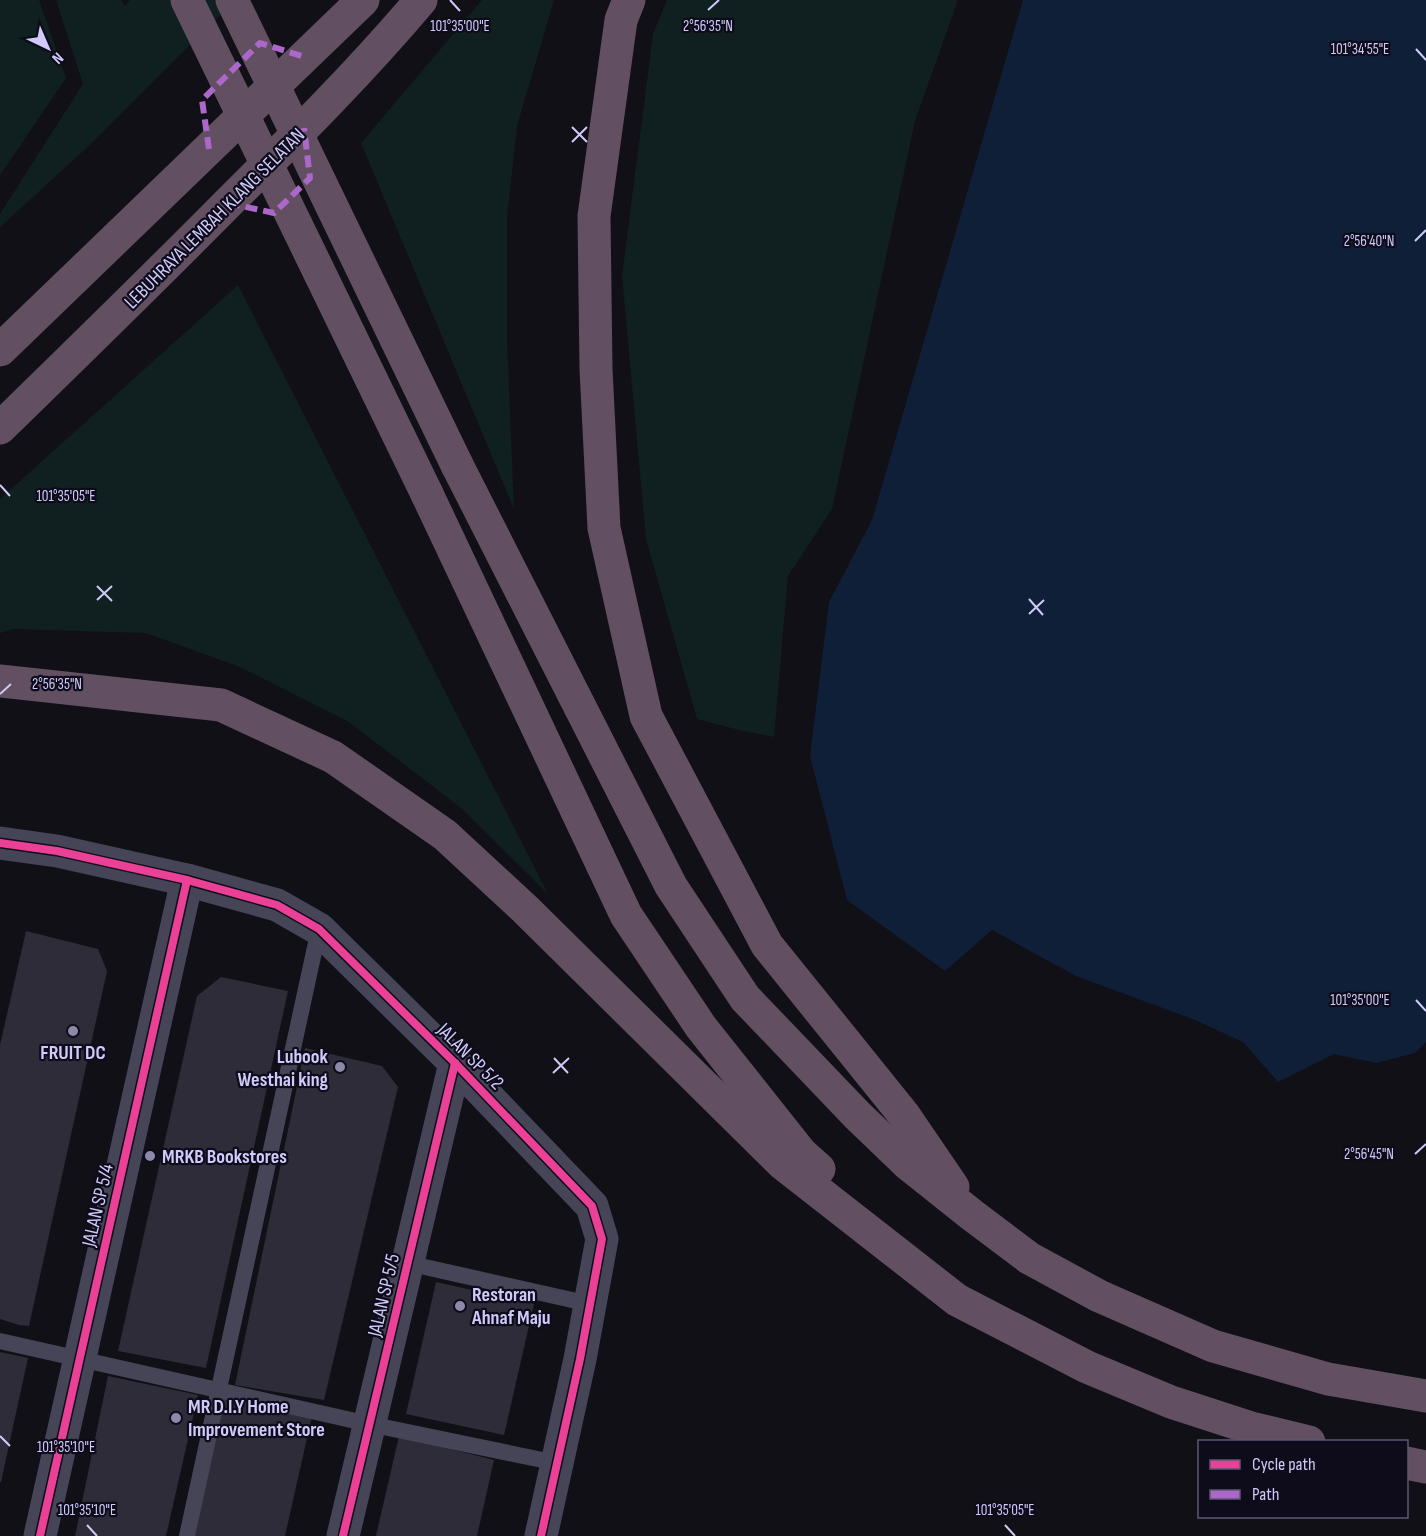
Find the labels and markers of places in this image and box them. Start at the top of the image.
marker: FRUIT DC [66,1024,80,1038]
place label: FRUIT DC [40,1041,106,1065]
place label: Lubook Westhai king [238,1045,329,1092]
marker: Lubook Westhai king [333,1060,347,1074]
place label: MRKB Bookstores [162,1145,287,1169]
marker: MRKB Bookstores [143,1149,157,1163]
place label: Restoran Ahnaf Maju [471,1283,551,1330]
marker: Restoran Ahnaf Maju [453,1299,467,1313]
place label: MR D.I.Y Home Improvement Store [188,1395,325,1442]
marker: MR D.I.Y Home Improvement Store [169,1411,183,1425]

